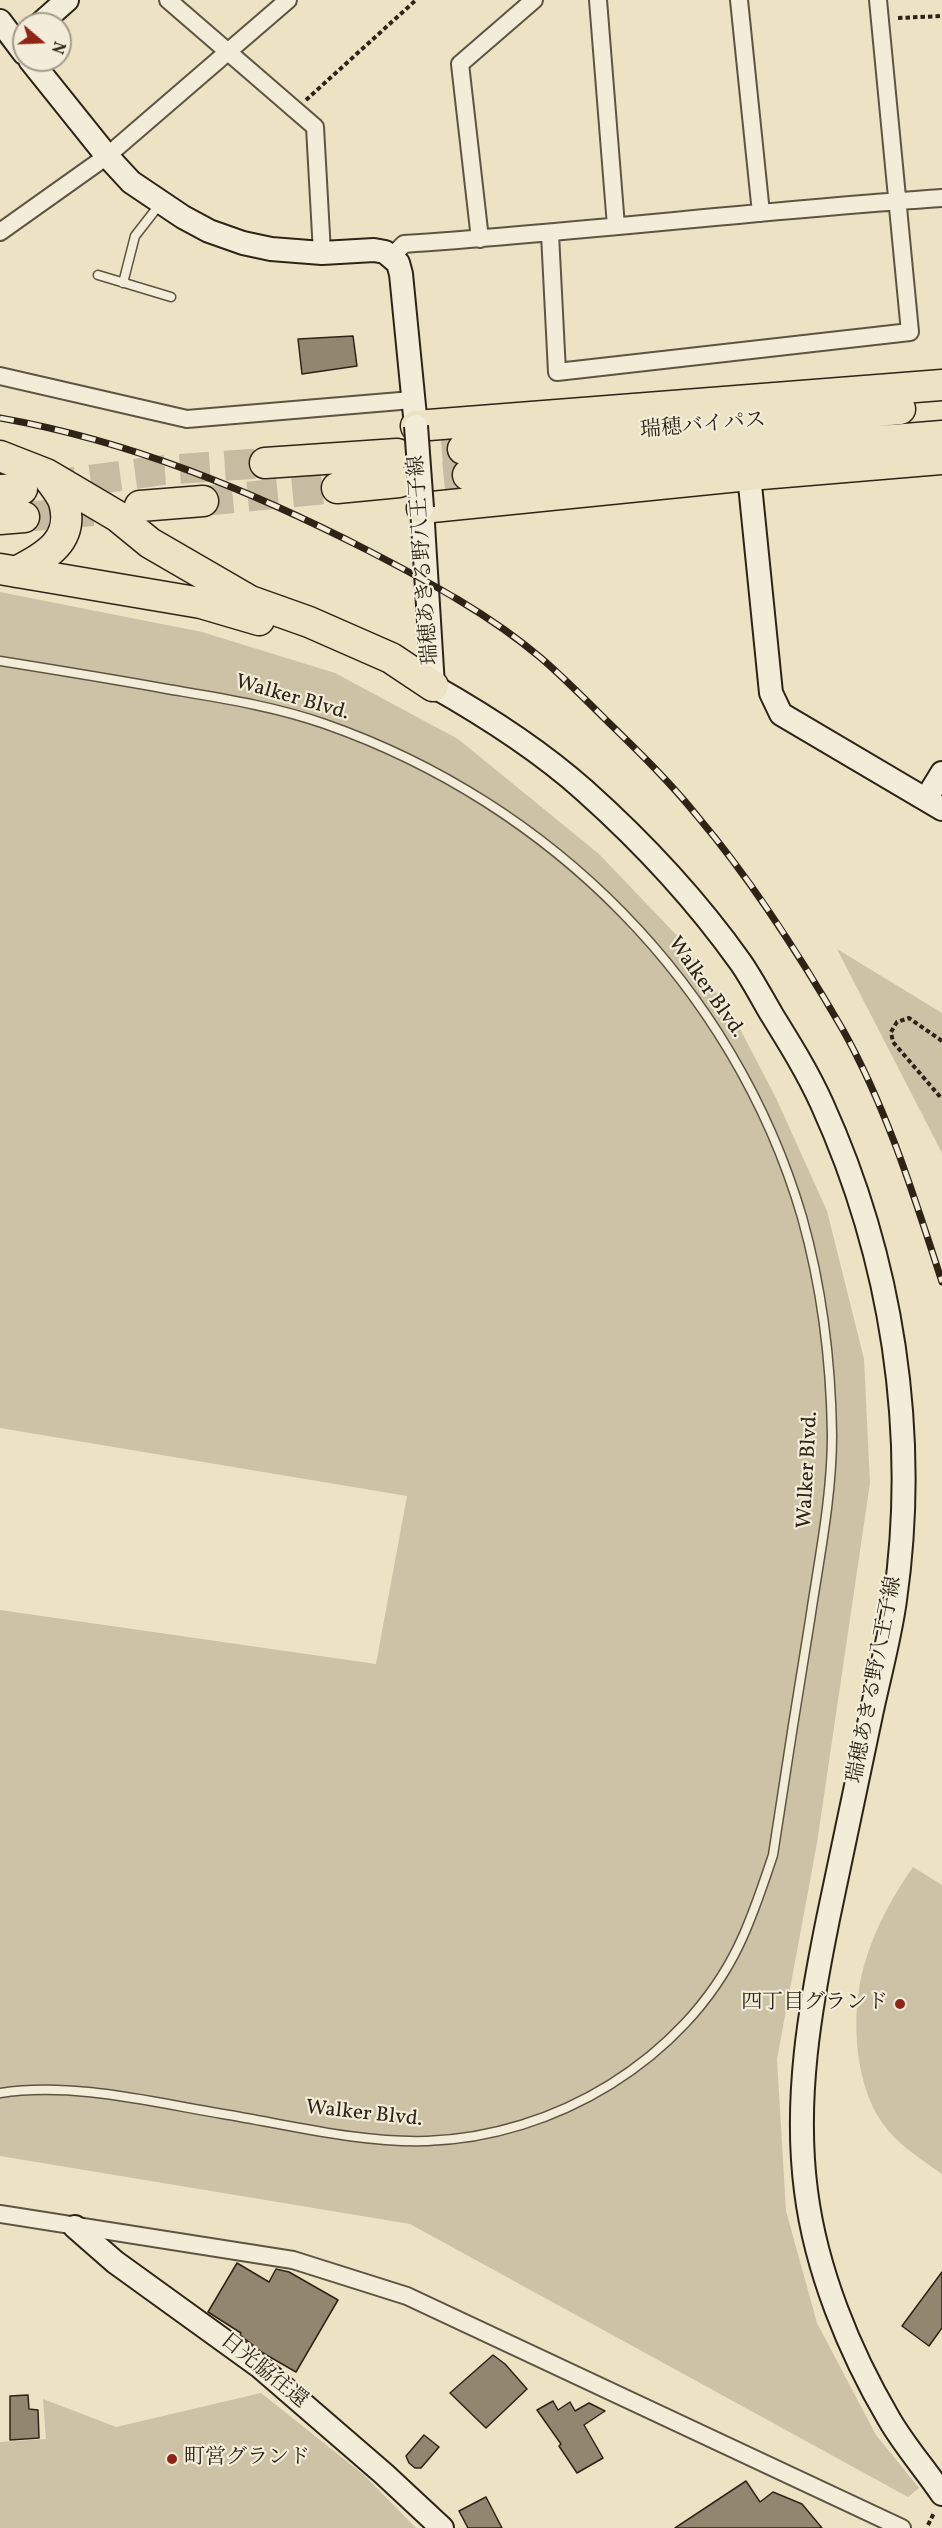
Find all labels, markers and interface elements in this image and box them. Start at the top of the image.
north arrow [12,12,72,72]
text: N [45,38,69,56]
street label: 瑞穂バイパス [639,409,767,445]
street label: 瑞穂あきる野八王子線 [405,454,445,666]
street label: Walker Blvd. [232,671,352,727]
street label: Walker Blvd. [661,933,749,1043]
street label: Walker Blvd. [793,1411,825,1529]
street label: 瑞穂あきる野八王子線 [844,1575,908,1785]
place label: 四丁目グランド [741,1991,888,2017]
marker: 四丁目グランド [893,1997,907,2011]
street label: Walker Blvd. [304,2096,424,2134]
street label: 日光脇往還 [214,2329,312,2415]
place label: 町営グランド [184,2446,310,2472]
marker: 町営グランド [165,2452,179,2466]

